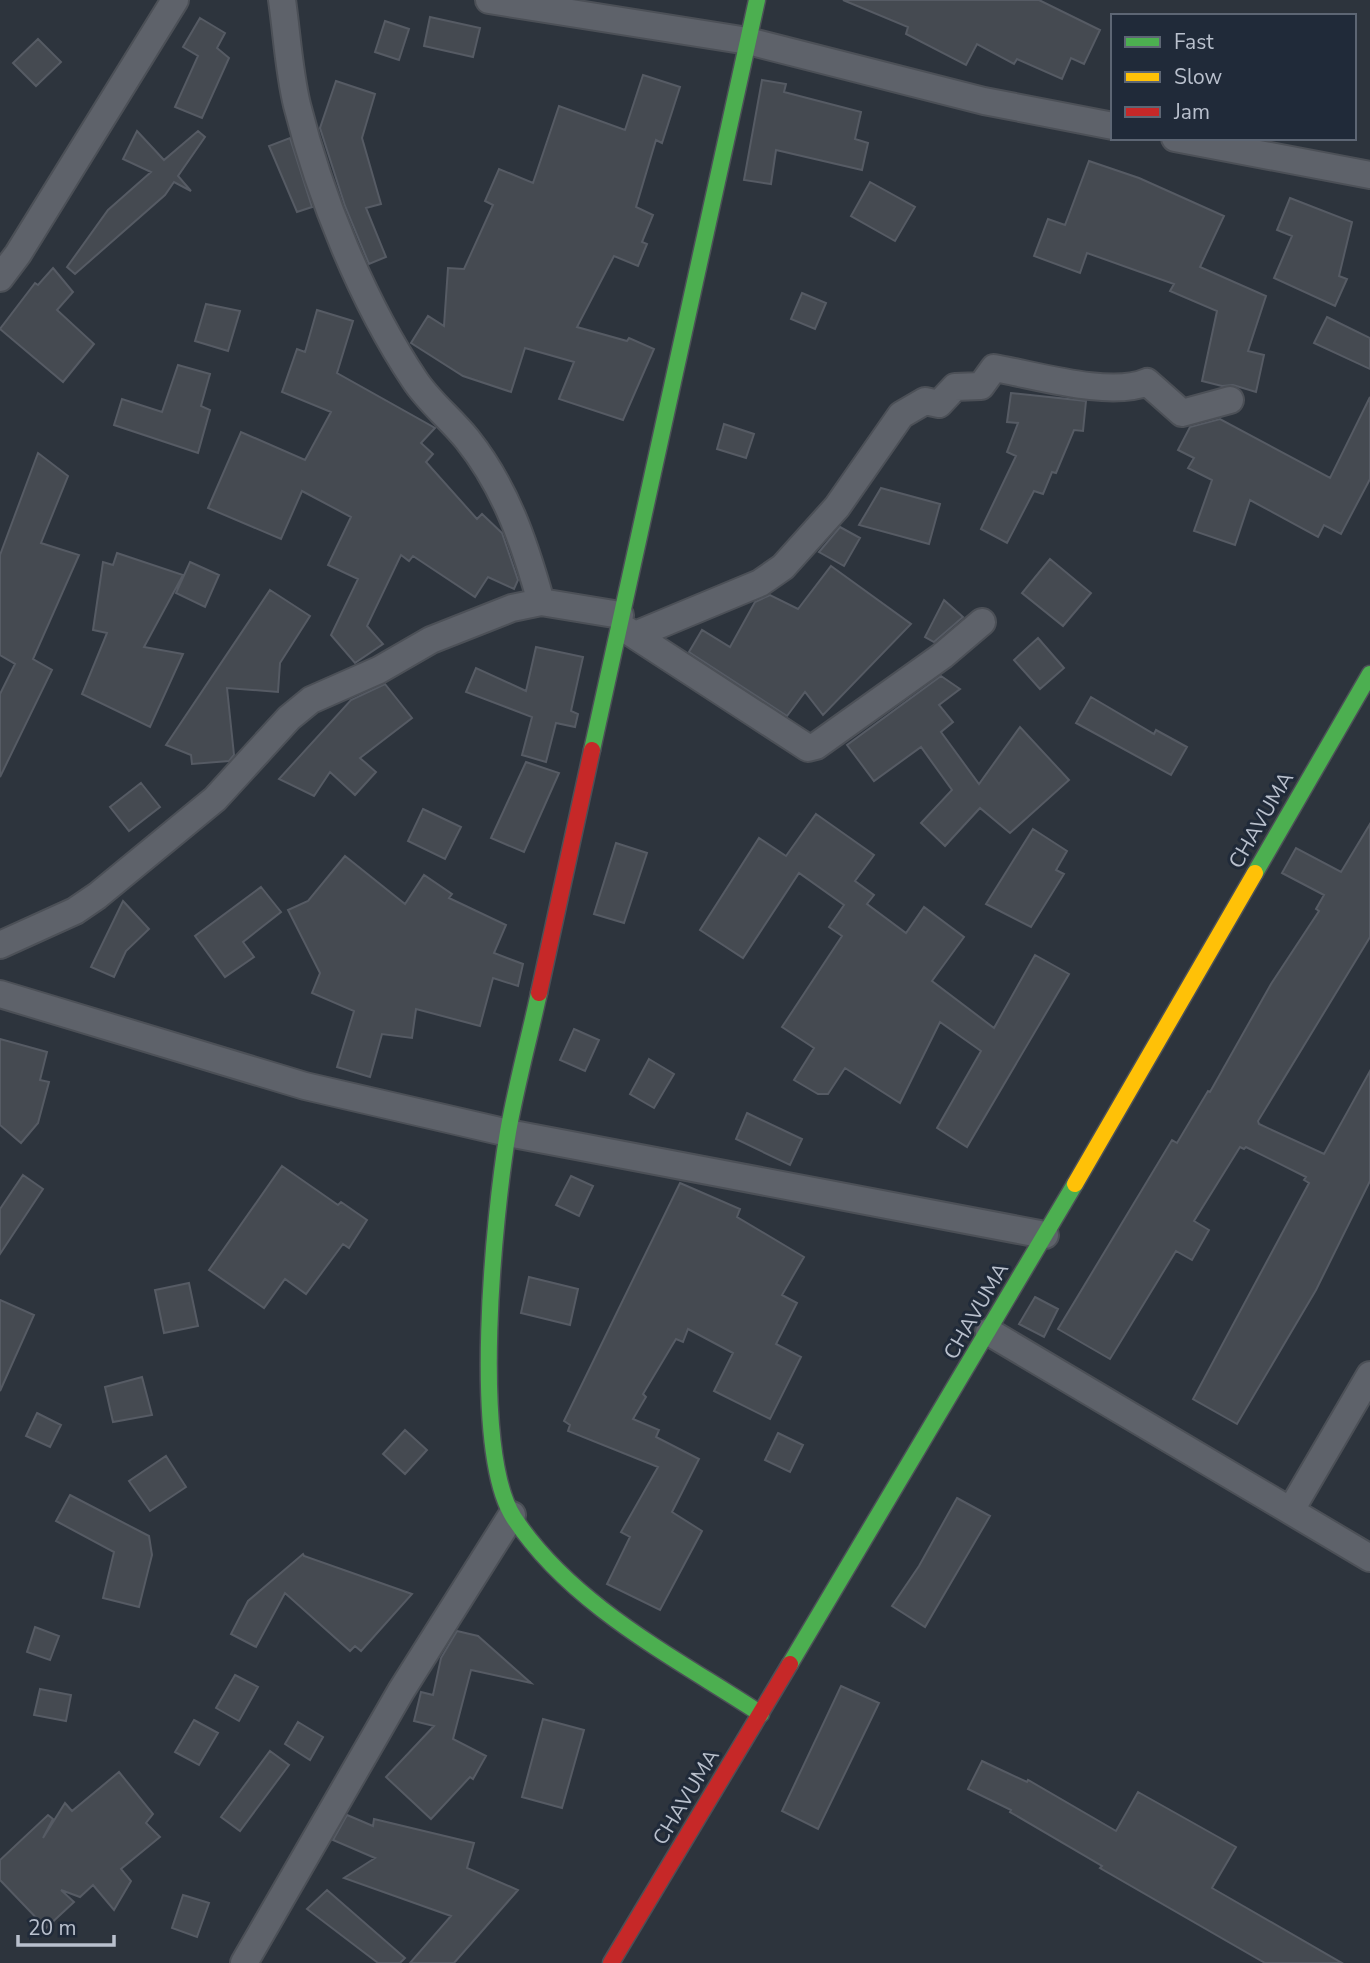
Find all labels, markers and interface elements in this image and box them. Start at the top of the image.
legend [1111,14,1356,140]
text: Fast [1174,28,1214,56]
text: Slow [1174,63,1223,91]
text: Jam [1173,98,1210,126]
street label: CHAVUMA [1222,767,1300,873]
street label: CHAVUMA [937,1258,1015,1364]
street label: CHAVUMA [646,1744,726,1850]
scale bar [18,1904,114,1948]
text: 20 m [28,1914,77,1942]

